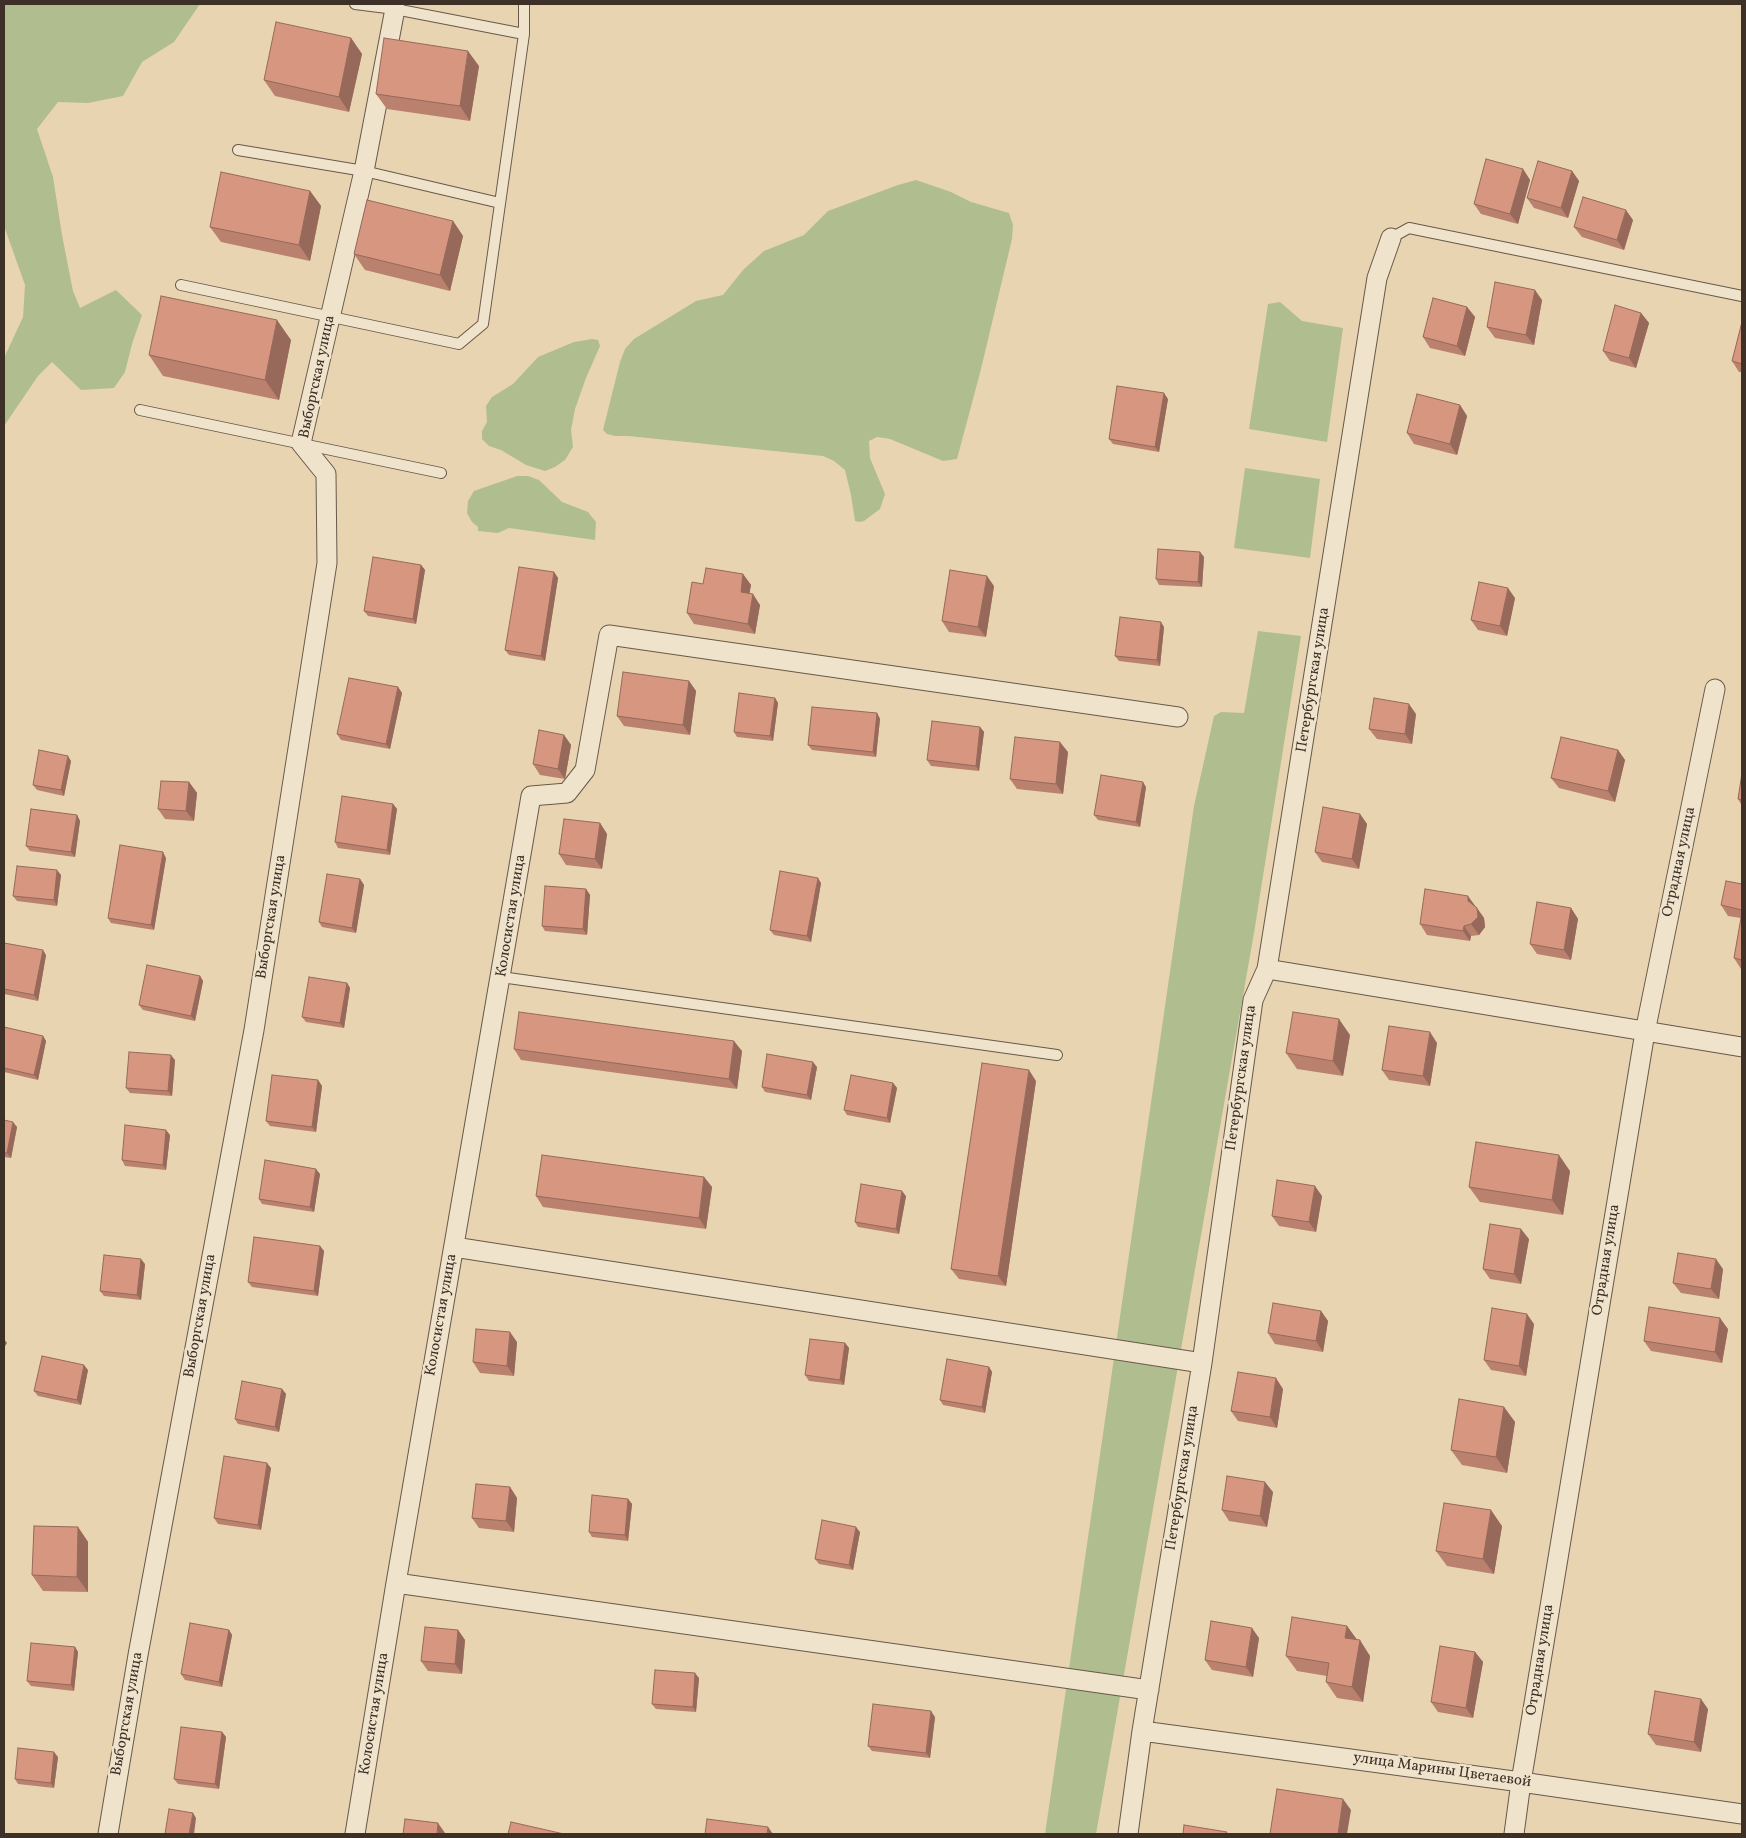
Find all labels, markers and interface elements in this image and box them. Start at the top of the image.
street label: Выборгская улица [296,314,340,440]
street label: Петербургская улица [1294,606,1334,754]
street label: Отрадная улица [1660,805,1700,919]
street label: Колосистая улица [493,853,531,979]
street label: Выборгская улица [253,854,291,980]
street label: Петербургская улица [1223,1004,1261,1152]
street label: Отрадная улица [1589,1203,1625,1317]
street label: Колосистая улица [422,1252,462,1378]
street label: Выборгская улица [181,1253,221,1379]
street label: Петербургская улица [1163,1404,1203,1552]
street label: Отрадная улица [1523,1603,1559,1717]
street label: Выборгская улица [108,1651,148,1777]
street label: Колосистая улица [356,1651,394,1777]
street label: улица Марины Цветаевой [1352,1750,1532,1792]

